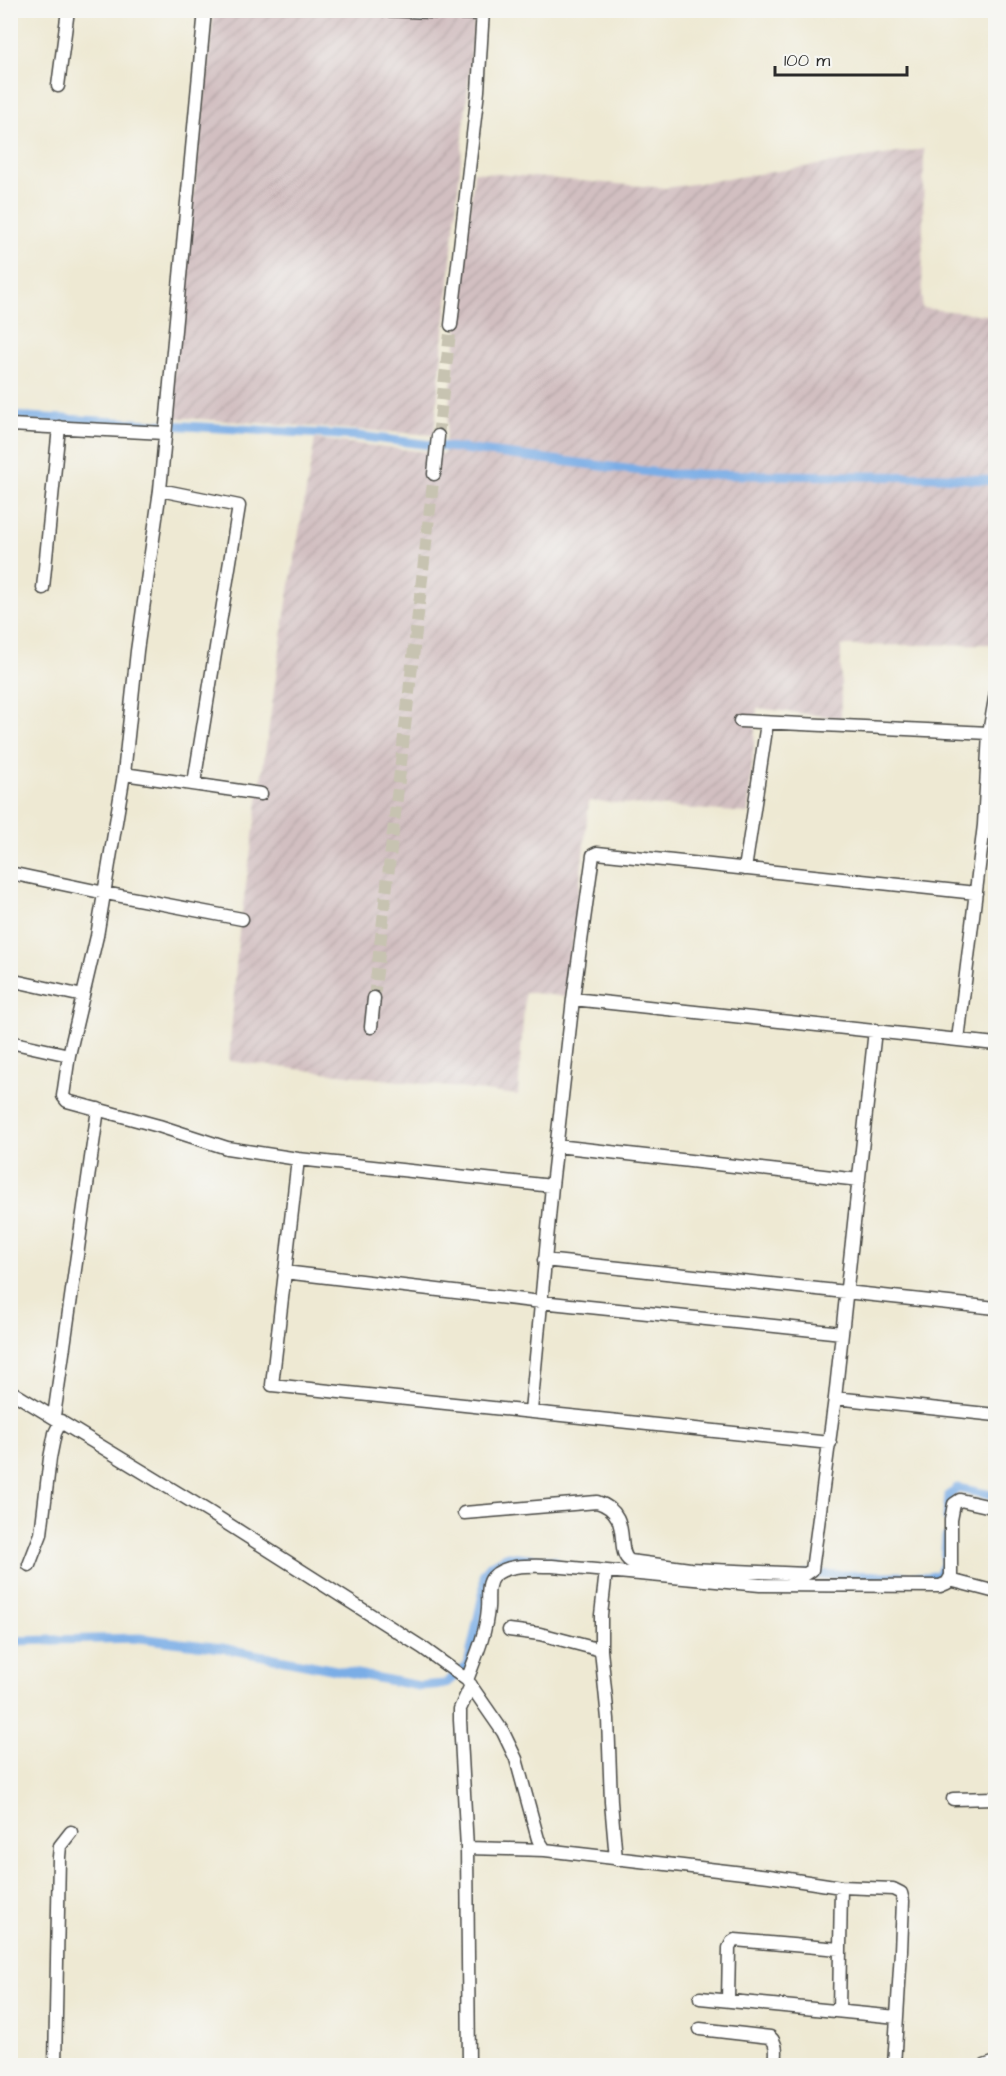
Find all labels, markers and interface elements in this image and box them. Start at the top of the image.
scale bar [775,39,907,77]
text: 100 m [784,48,830,73]

